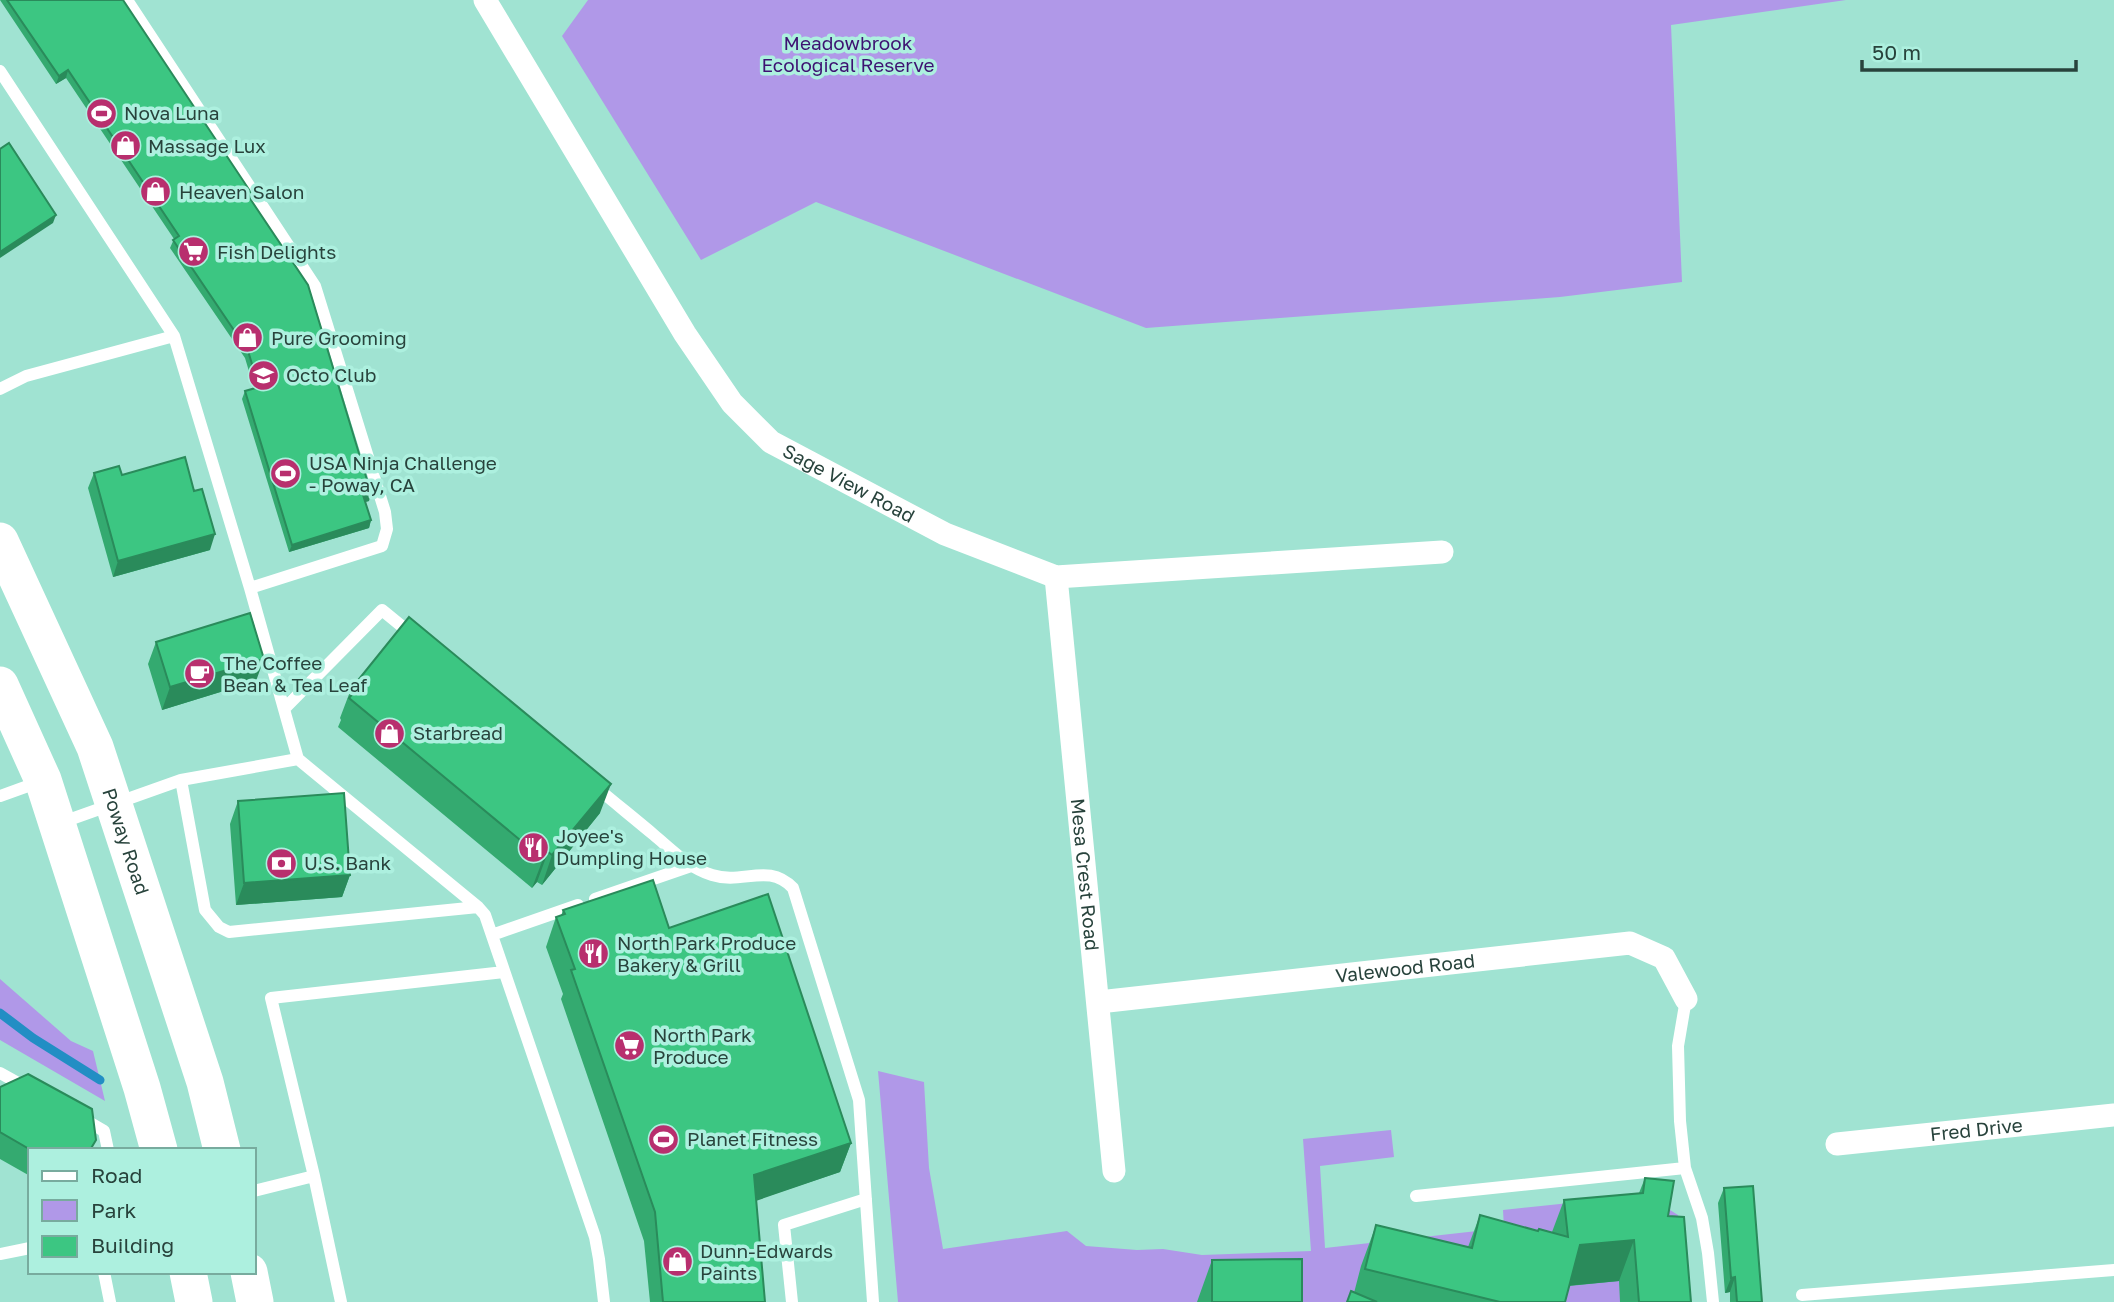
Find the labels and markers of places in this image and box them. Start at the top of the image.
sports icon: Nova Luna [84,96,118,130]
place label: Nova Luna [124,101,219,124]
shop icon: Massage Lux [108,129,142,163]
place label: Massage Lux [148,134,266,157]
shop icon: Heaven Salon [139,175,173,209]
place label: Heaven Salon [179,180,304,203]
supermarket icon: Fish Delights [177,235,211,269]
place label: Fish Delights [217,240,336,263]
shop icon: Pure Grooming [231,321,265,355]
place label: Pure Grooming [271,326,407,349]
school or university icon: Octo Club [246,358,280,392]
place label: Octo Club [286,363,376,386]
place label: USA Ninja Challenge - Poway, CA [309,451,497,496]
sports icon: USA Ninja Challenge - Poway, CA [269,457,303,491]
place label: The Coffee Bean & Tea Leaf [223,651,367,696]
cafe icon: The Coffee Bean & Tea Leaf [183,657,217,691]
shop icon: Starbread [373,716,407,750]
place label: Starbread [413,721,503,744]
place label: Joyee's Dumpling House [556,824,707,869]
restaurant icon: Joyee's Dumpling House [516,830,550,864]
bank icon: U.S. Bank [264,846,298,880]
place label: U.S. Bank [304,851,391,874]
place label: North Park Produce Bakery & Grill [617,931,796,976]
restaurant icon: North Park Produce Bakery & Grill [577,937,611,971]
place label: North Park Produce [653,1023,752,1068]
supermarket icon: North Park Produce [613,1029,647,1063]
sports icon: Planet Fitness [647,1122,681,1156]
place label: Planet Fitness [687,1127,818,1150]
place label: Dunn-Edwards Paints [700,1239,833,1284]
shop icon: Dunn-Edwards Paints [660,1245,694,1279]

